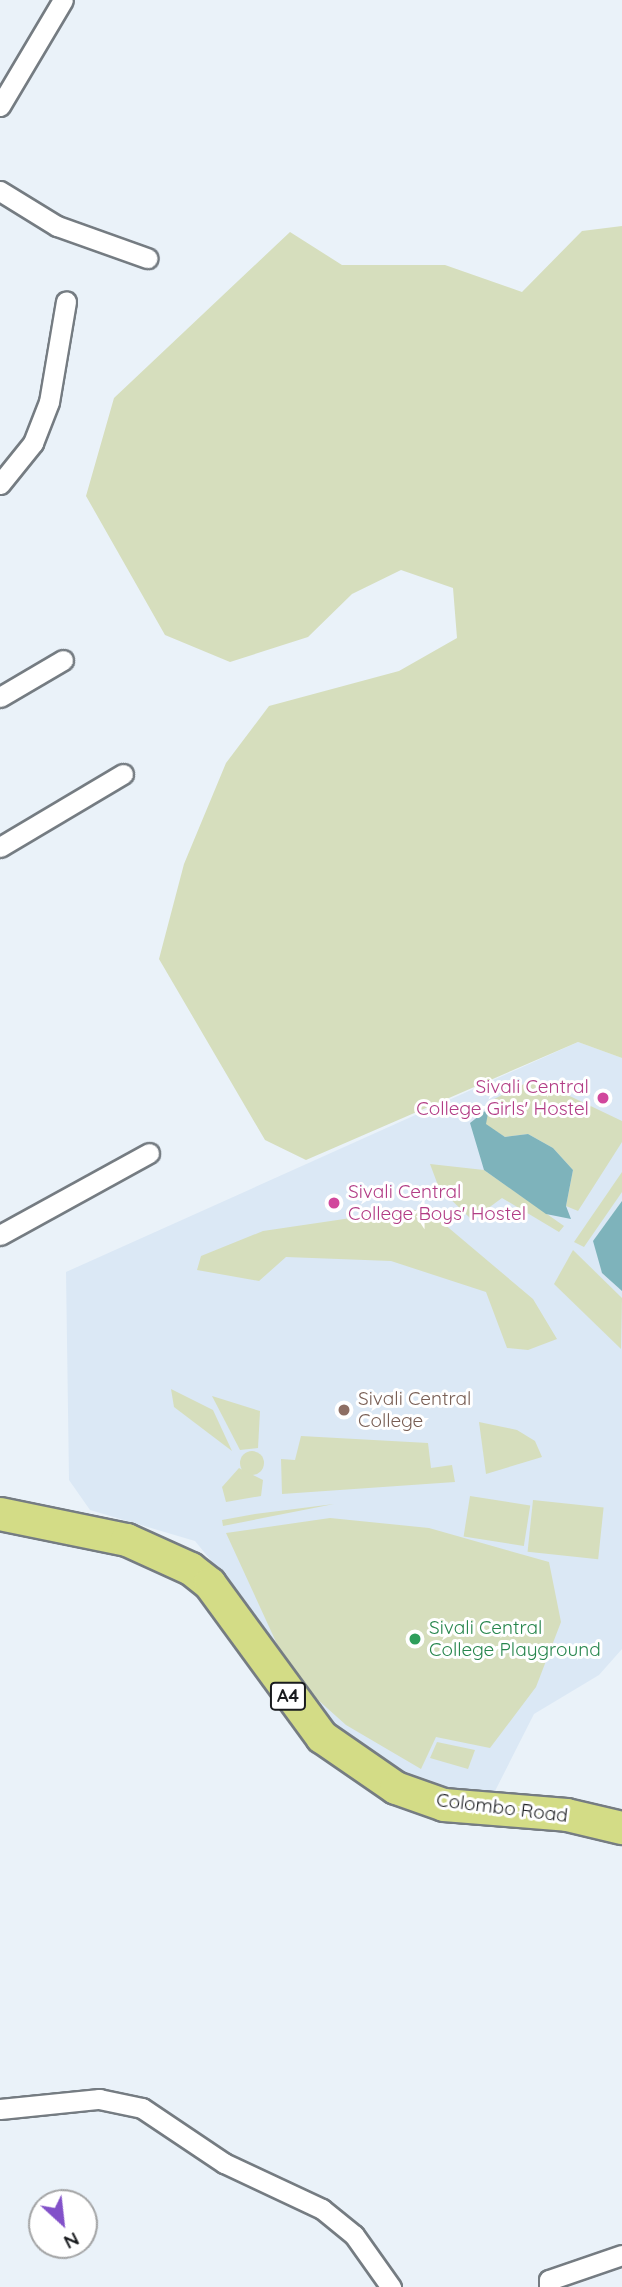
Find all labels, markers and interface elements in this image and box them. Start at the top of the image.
place label: Sivali Central College Girls' Hostel [416,1076,589,1120]
marker: Sivali Central College Girls' Hostel [595,1090,611,1106]
place label: Sivali Central College Boys' Hostel [348,1181,526,1225]
marker: Sivali Central College Boys' Hostel [326,1195,342,1211]
place label: Sivali Central College [358,1388,471,1432]
marker: Sivali Central College [336,1402,352,1418]
place label: Sivali Central College Playground [429,1617,601,1661]
marker: Sivali Central College Playground [407,1631,423,1647]
road number: A4 [269,1681,307,1710]
street label: Colombo Road [435,1789,569,1827]
north arrow [28,2189,98,2259]
text: N [60,2227,83,2255]

